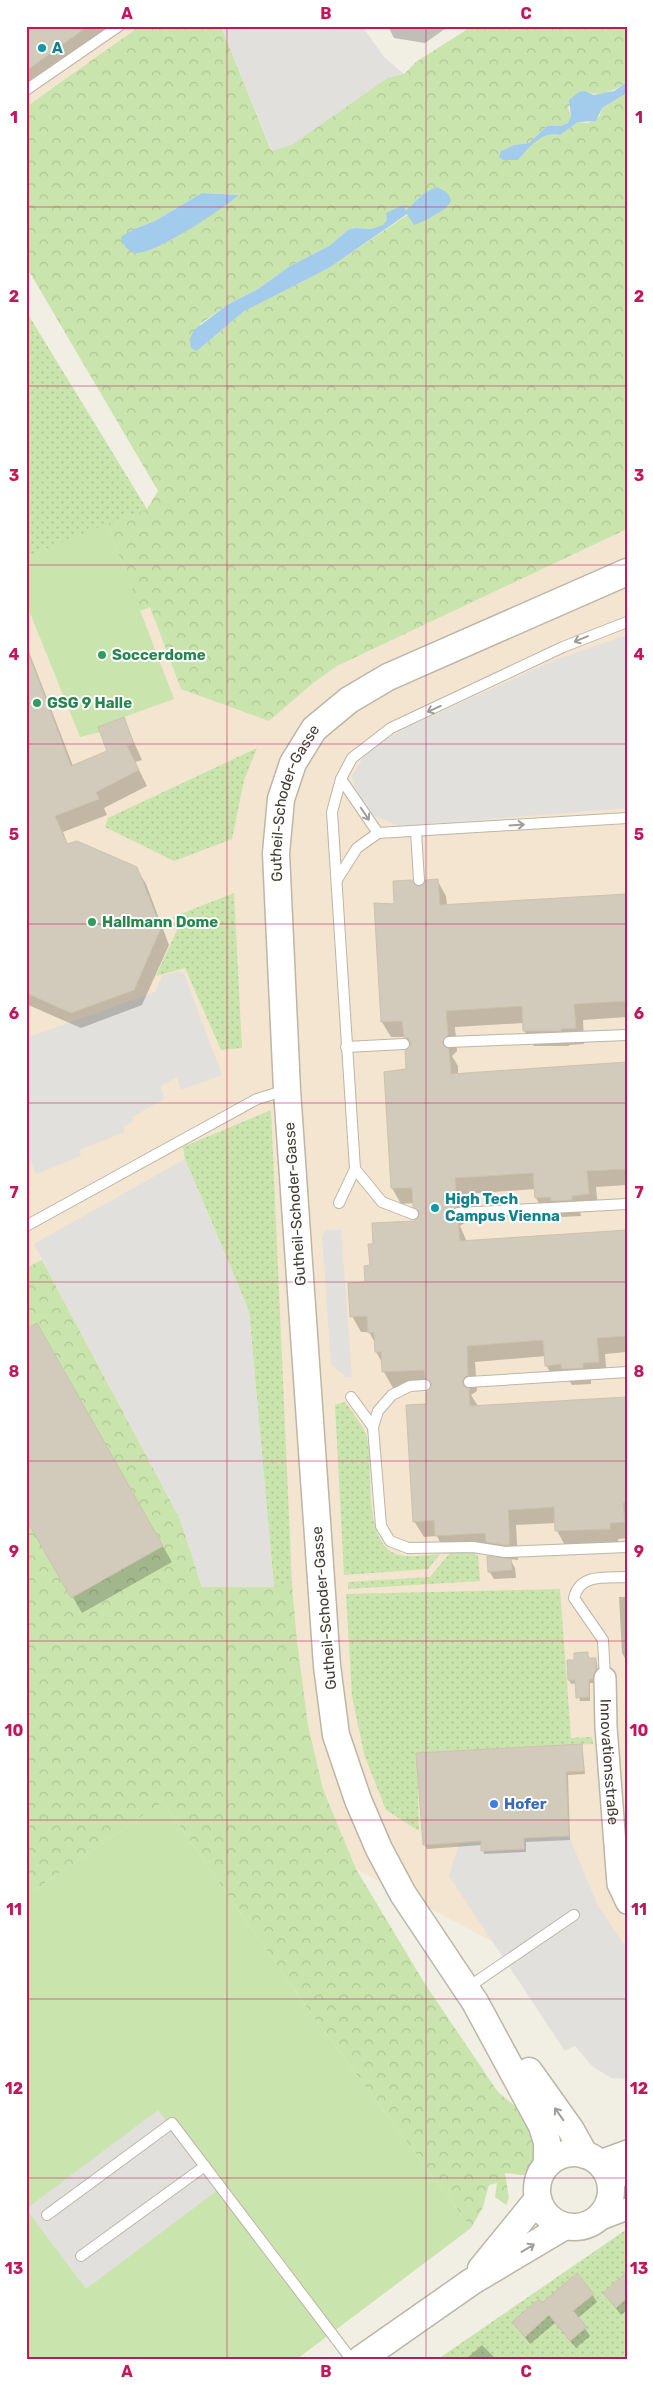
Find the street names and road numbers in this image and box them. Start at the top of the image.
street label: Gutheil-Schoder-Gasse [267,721,323,882]
street label: Gutheil-Schoder-Gasse [280,1121,310,1287]
street label: Gutheil-Schoder-Gasse [308,1525,340,1691]
street label: Innovationsstraße [596,1699,622,1826]

